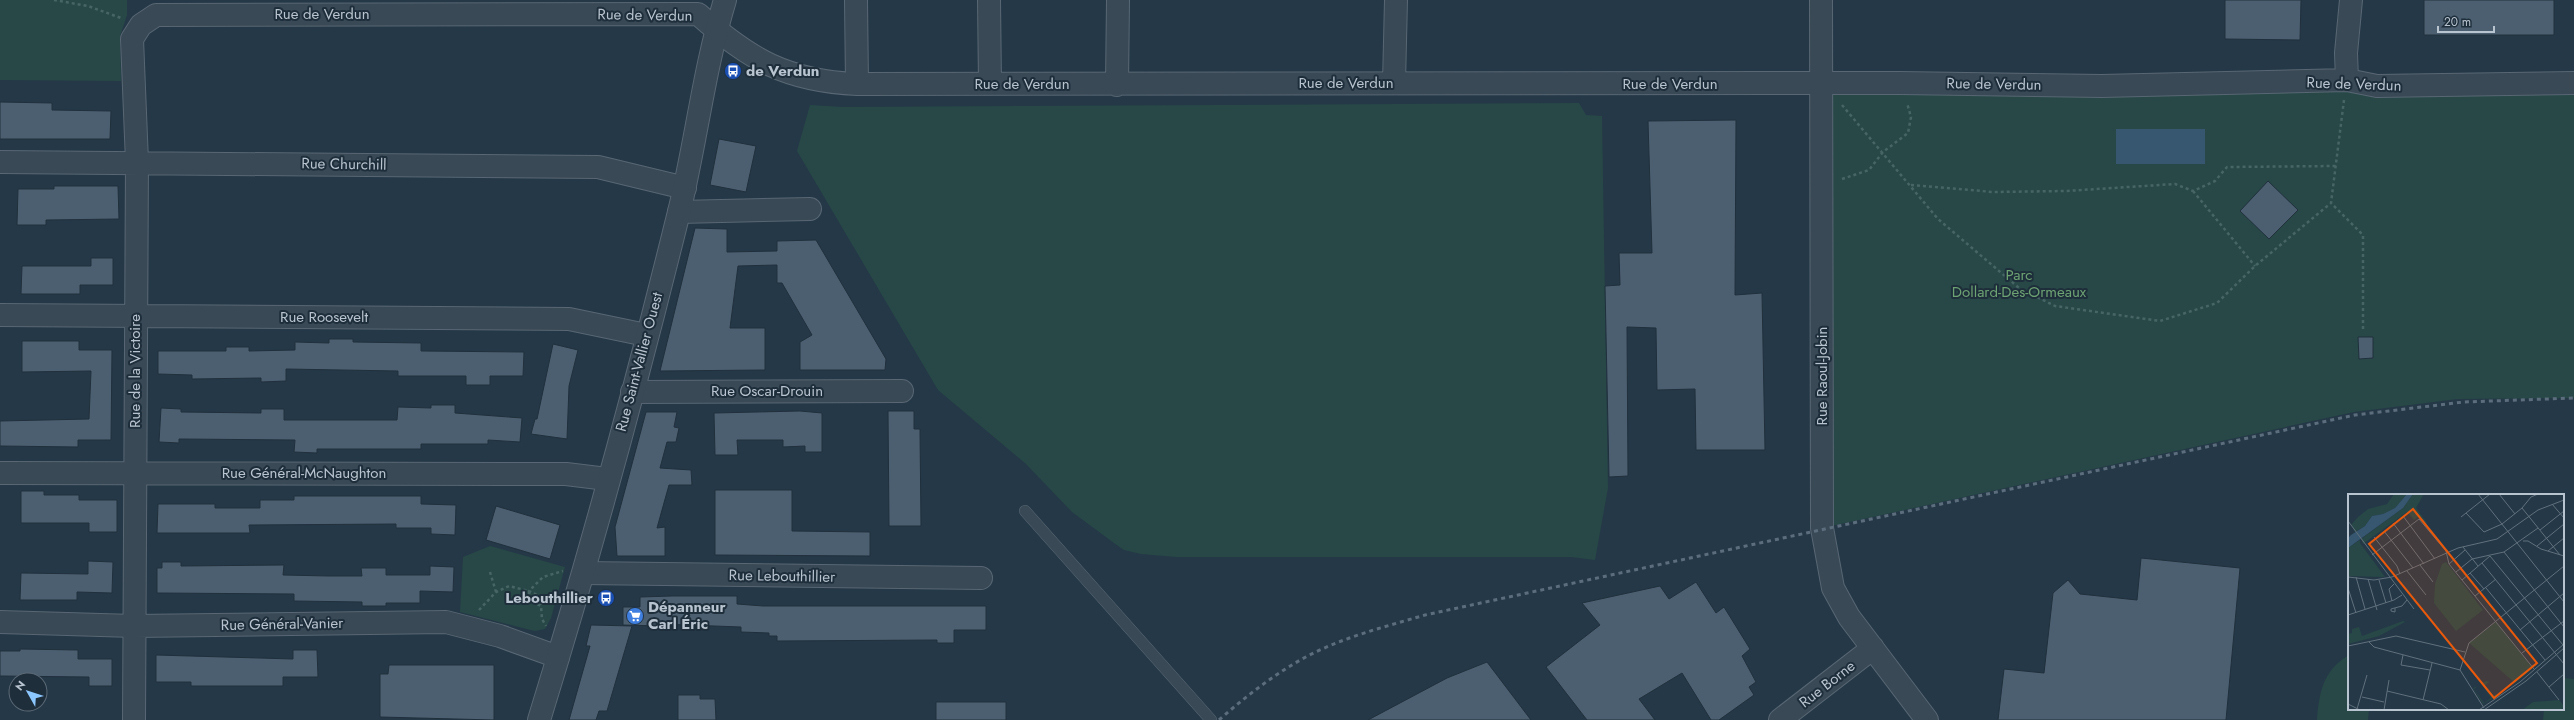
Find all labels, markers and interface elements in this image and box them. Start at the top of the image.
street label: Rue de Verdun [274,3,370,25]
street label: Rue de Verdun [597,3,693,27]
scale bar [2438,8,2494,34]
text: 20 m [2444,13,2471,31]
place label: de Verdun [746,60,819,82]
bus stop icon: de Verdun [723,61,743,81]
street label: Rue de Verdun [2306,71,2402,97]
street label: Rue de Verdun [1298,72,1394,94]
street label: Rue de Verdun [1946,72,2042,96]
street label: Rue de Verdun [974,73,1070,95]
street label: Rue de Verdun [1622,73,1718,95]
street label: Rue Churchill [301,152,387,176]
park label: Parc Dollard-Des-Ormeaux [1952,264,2087,303]
street label: Rue Saint-Vallier Ouest [610,290,668,434]
street label: Rue Roosevelt [280,306,368,328]
street label: Rue de la Victoire [124,314,146,428]
street label: Rue Raoul-Jobin [1811,327,1833,425]
street label: Rue Oscar-Drouin [711,380,823,402]
street label: Rue Général-McNaughton [222,462,386,484]
inset map [2348,494,2564,710]
street label: Rue Lebouthillier [728,564,836,588]
place label: Lebouthillier [505,587,594,609]
bus stop icon: Lebouthillier [596,588,616,608]
place label: Dépanneur Carl Éric [648,596,726,635]
supermarket icon: Dépanneur Carl Éric [625,606,645,626]
street label: Rue Général-Vanier [220,612,344,636]
street label: Rue Borne [1794,655,1860,713]
north arrow [8,672,48,712]
text: N [11,677,29,694]

